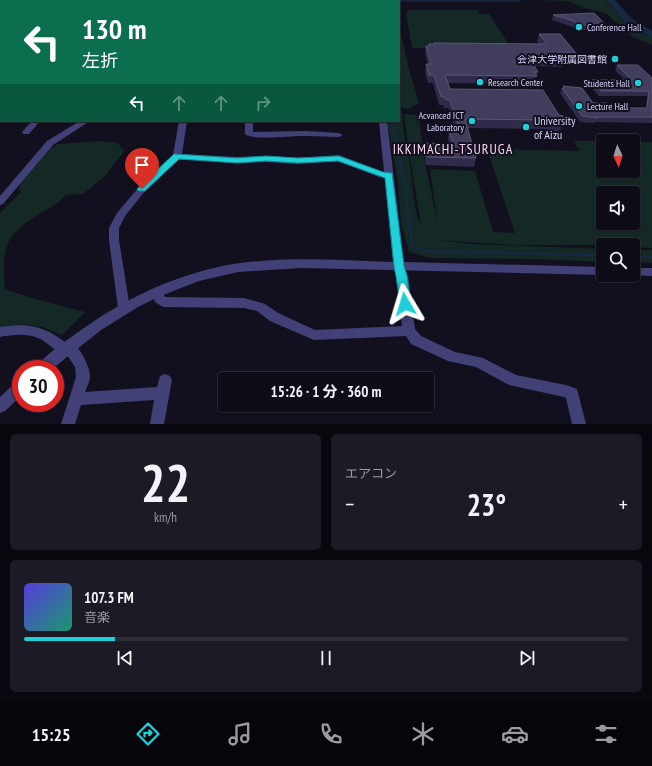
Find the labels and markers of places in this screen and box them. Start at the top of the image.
place label: Conference Hall [587,21,642,34]
marker: Conference Hall [574,22,584,32]
place label: 会津大学附属図書館 [517,53,607,66]
marker: 会津大学附属図書館 [610,54,620,64]
place label: Research Center [488,76,543,89]
marker: Research Center [475,77,485,87]
place label: Students Hall [584,77,631,90]
marker: Students Hall [633,78,643,88]
place label: Lecture Hall [587,100,629,113]
marker: Lecture Hall [574,101,584,111]
place label: Acvanced ICT Laboratory [418,109,465,134]
place label: University of Aizu [534,113,576,142]
marker: Acvanced ICT Laboratory [467,116,477,126]
marker: University of Aizu [521,122,531,132]
pin [125,148,159,189]

